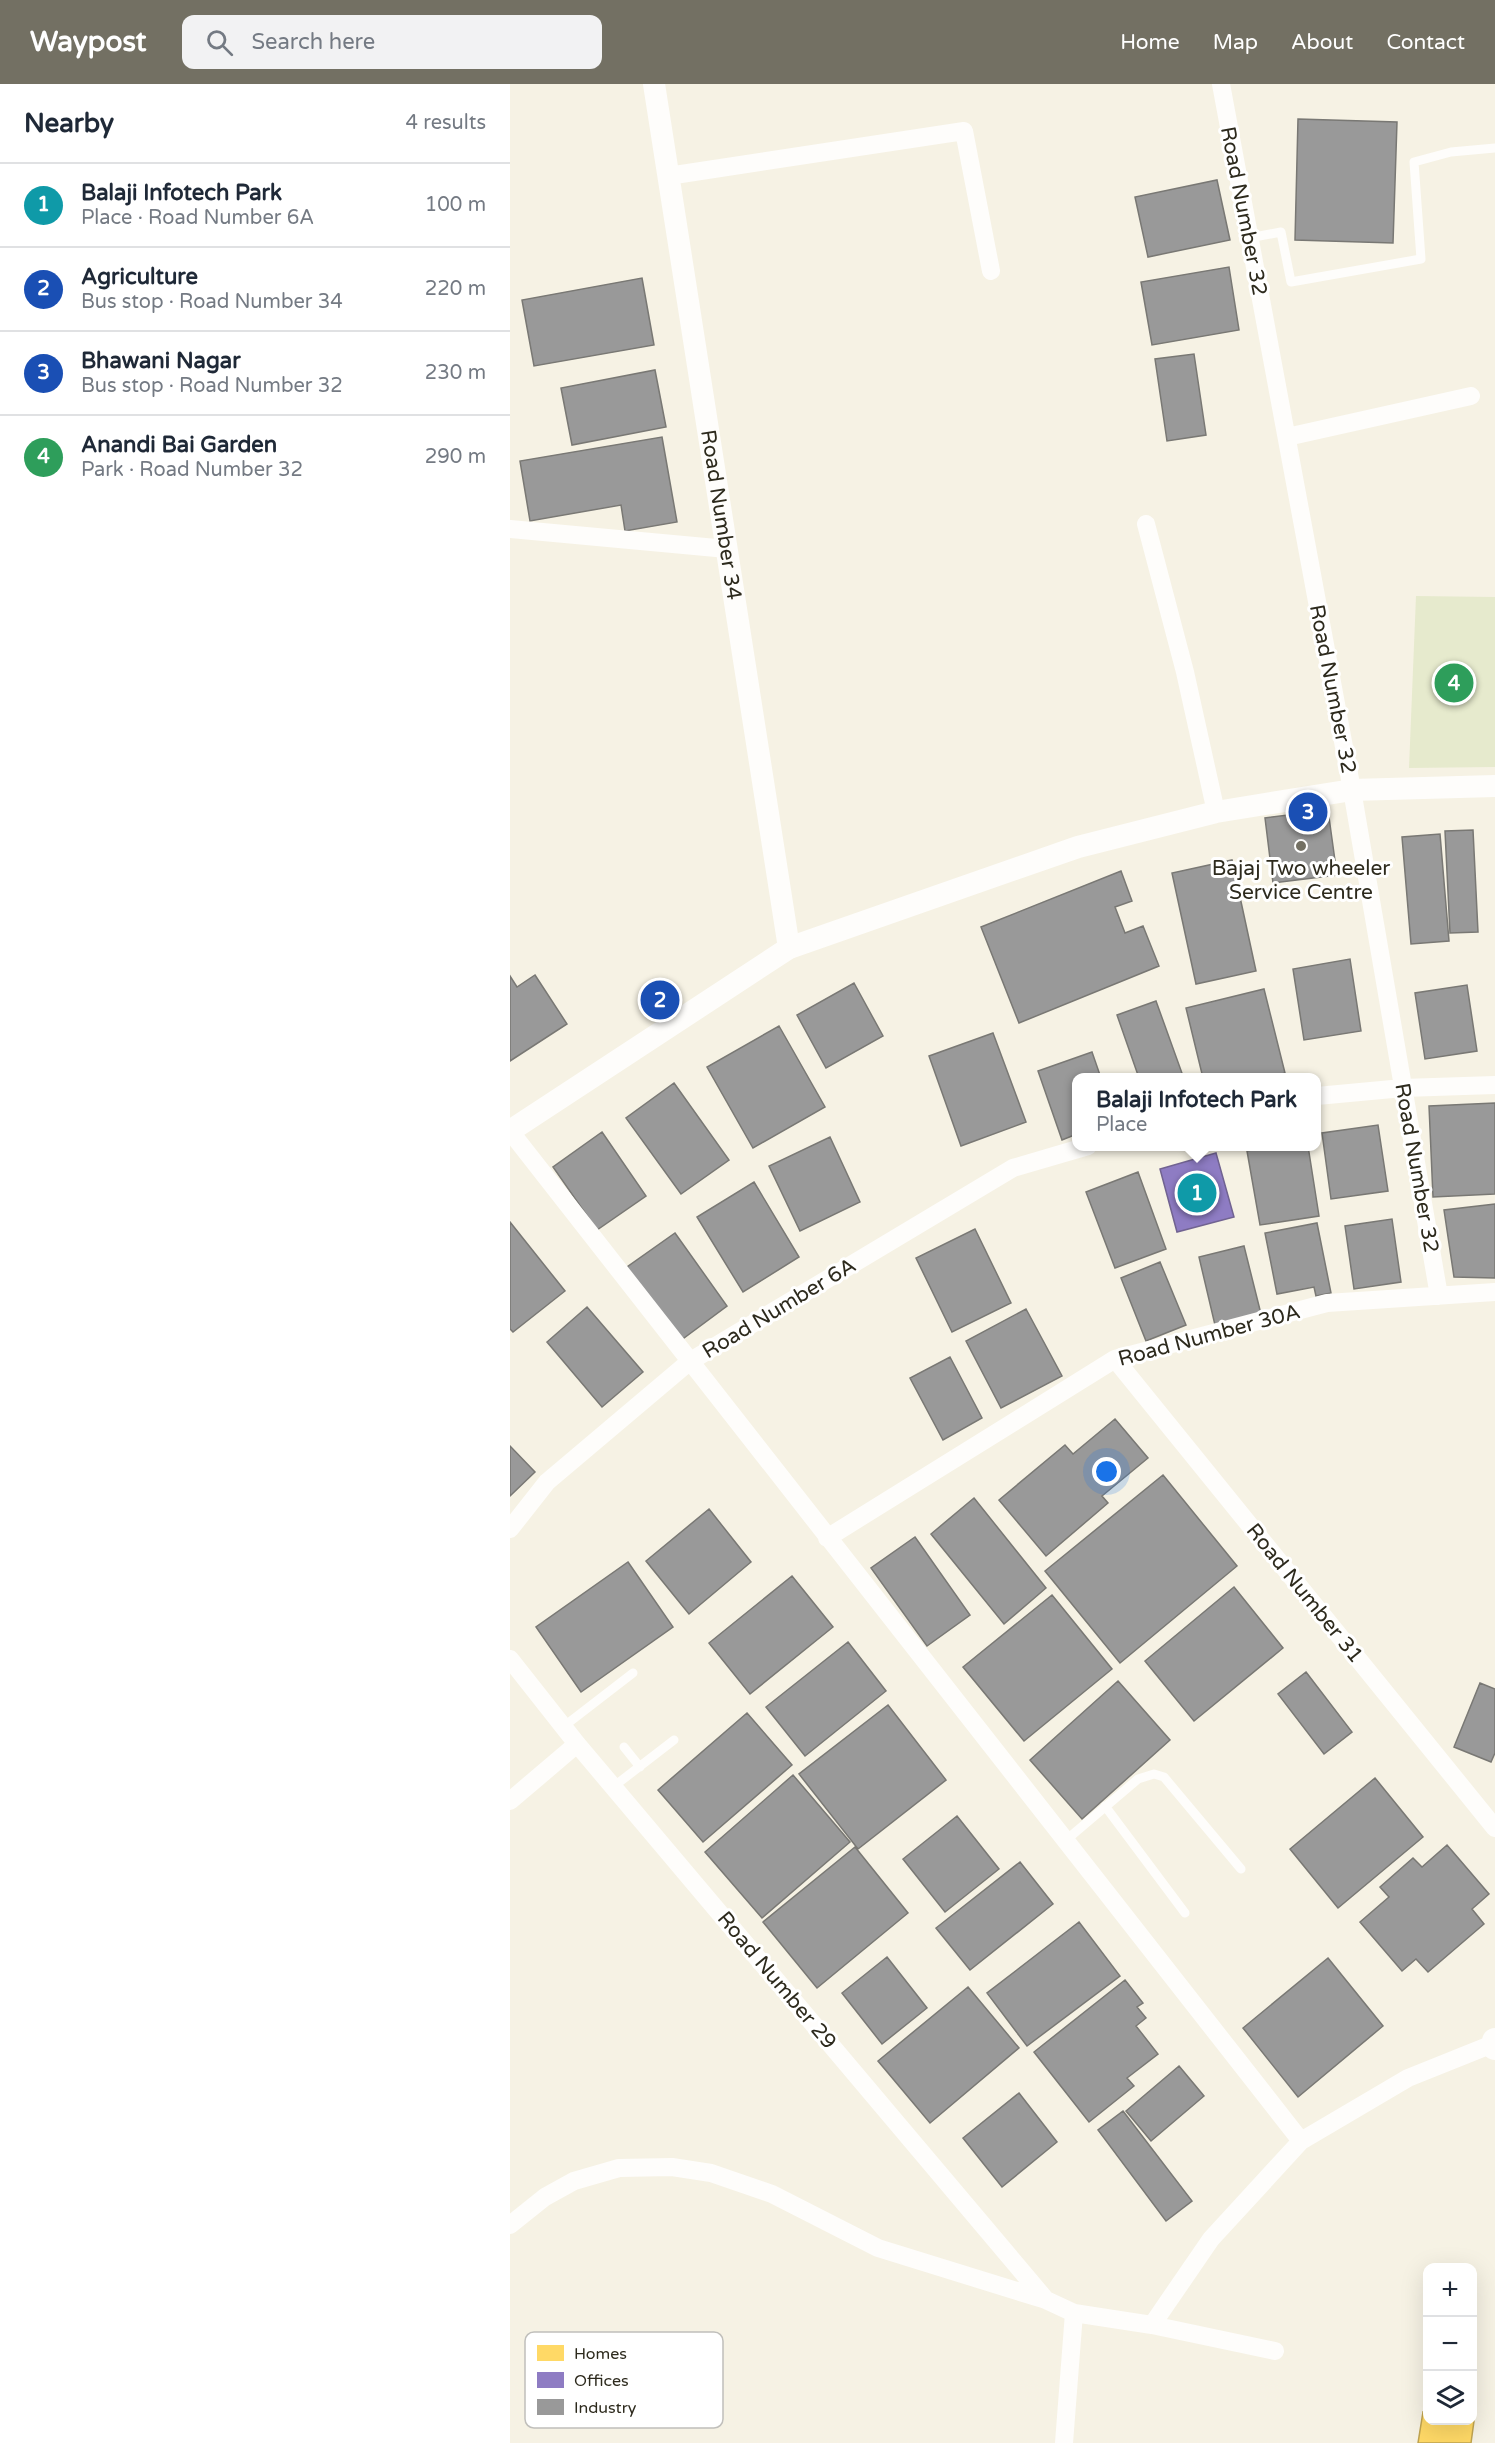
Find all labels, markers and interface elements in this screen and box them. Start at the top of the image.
search box [182,15,602,69]
text: Waypost [30,25,146,59]
icon: search [203,26,236,59]
text: Search here [251,29,375,55]
text: Home [1120,30,1180,55]
text: Map [1213,30,1258,55]
text: About [1291,30,1353,55]
text: Contact [1386,30,1465,55]
text: Nearby [24,108,114,139]
text: 4 results [406,111,486,135]
street label: Road Number 32 [1215,124,1272,298]
text: Balaji Infotech Park [81,180,282,206]
text: 1 [37,193,50,217]
text: 100 m [425,193,486,217]
text: Place · Road Number 6A [81,206,314,230]
text: Agriculture [81,264,198,290]
text: 2 [37,277,50,301]
text: 220 m [425,277,486,301]
text: Bus stop · Road Number 34 [81,290,343,314]
text: Bhawani Nagar [81,348,241,374]
text: 3 [37,361,50,385]
text: 230 m [425,361,486,385]
text: Bus stop · Road Number 32 [81,374,343,398]
street label: Road Number 34 [695,428,746,602]
text: Anandi Bai Garden [81,432,277,458]
text: 4 [37,445,50,469]
text: 290 m [425,445,486,469]
text: Park · Road Number 32 [81,458,303,482]
street label: Road Number 32 [1304,602,1361,776]
pin: 4 [1434,660,1474,706]
pin: 3 [1288,790,1328,834]
marker: Bajaj Two wheeler Service Centre [1294,839,1308,853]
place label: Bajaj Two wheeler Service Centre [1212,856,1390,905]
pin: 2 [640,978,680,1022]
popup [1072,1073,1321,1151]
street label: Road Number 32 [1389,1081,1444,1255]
text: Balaji Infotech Park [1096,1087,1297,1113]
text: Place [1096,1113,1147,1137]
pin: 1 [1178,1170,1216,1216]
street label: Road Number 6A [698,1253,860,1364]
street label: Road Number 30A [1115,1299,1303,1372]
your location [1092,1457,1121,1486]
street label: Road Number 31 [1241,1519,1368,1668]
street label: Road Number 29 [712,1906,841,2054]
map controls [1423,2263,1477,2425]
button: + [1423,2263,1477,2317]
button: − [1423,2317,1477,2371]
legend [525,2332,723,2428]
text: Homes [574,2344,627,2364]
text: Offices [574,2371,629,2391]
button: layers [1423,2371,1477,2425]
text: Industry [574,2398,637,2418]

